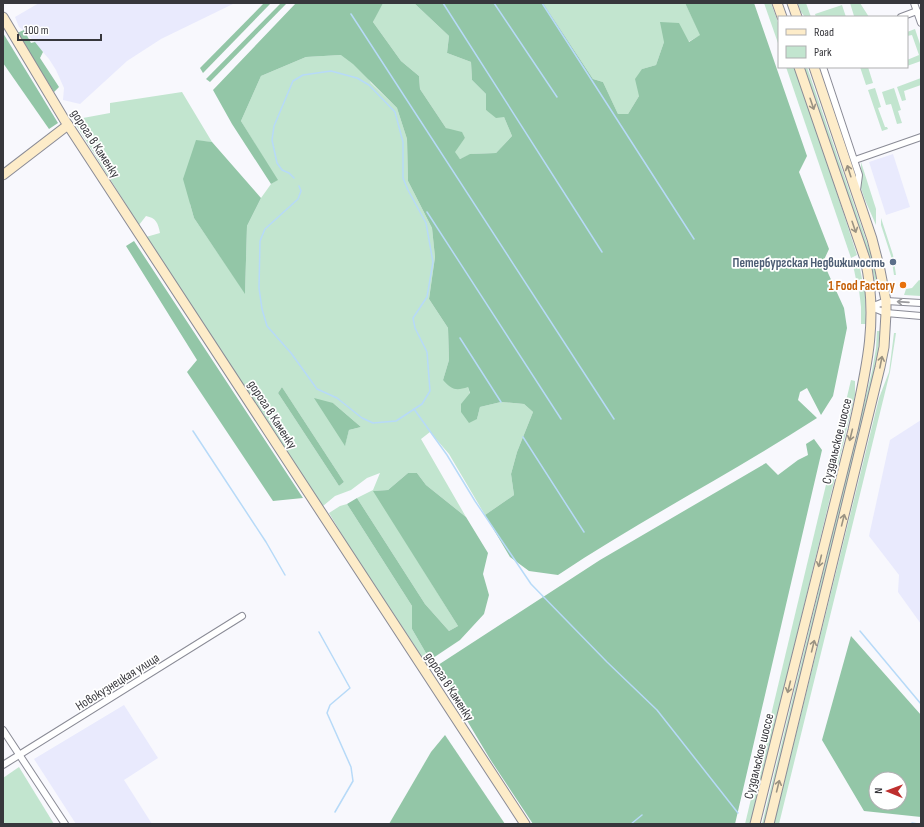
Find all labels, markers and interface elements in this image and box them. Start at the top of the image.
scale bar [18,16,101,42]
legend [778,16,908,68]
text: 100 m [24,23,49,38]
text: Road [814,25,834,40]
text: Park [814,45,832,60]
one-way arrow [809,97,816,110]
street label: дорога в Каменку [67,106,123,181]
one-way arrow [845,164,852,177]
one-way arrow [851,220,858,233]
place label: Петербургская Недвижимость [733,255,886,271]
marker: Петербургская Недвижимость [888,257,898,267]
place label: 1 Food Factory [829,278,896,294]
marker: 1 Food Factory [898,280,908,290]
one-way arrow [897,298,910,305]
one-way arrow [878,356,886,369]
street label: дорога в Каменку [244,377,300,452]
street label: Суздальское шоссе [819,397,855,486]
one-way arrow [847,428,855,441]
one-way arrow [840,514,848,527]
one-way arrow [816,554,823,567]
one-way arrow [809,640,817,653]
street label: дорога в Каменку [421,649,477,724]
street label: Новокузнецкая улица [73,650,162,714]
one-way arrow [784,680,792,693]
street label: Суздальское шоссе [741,712,777,801]
north arrow [868,771,908,811]
one-way arrow [775,780,783,793]
text: N [872,788,885,794]

